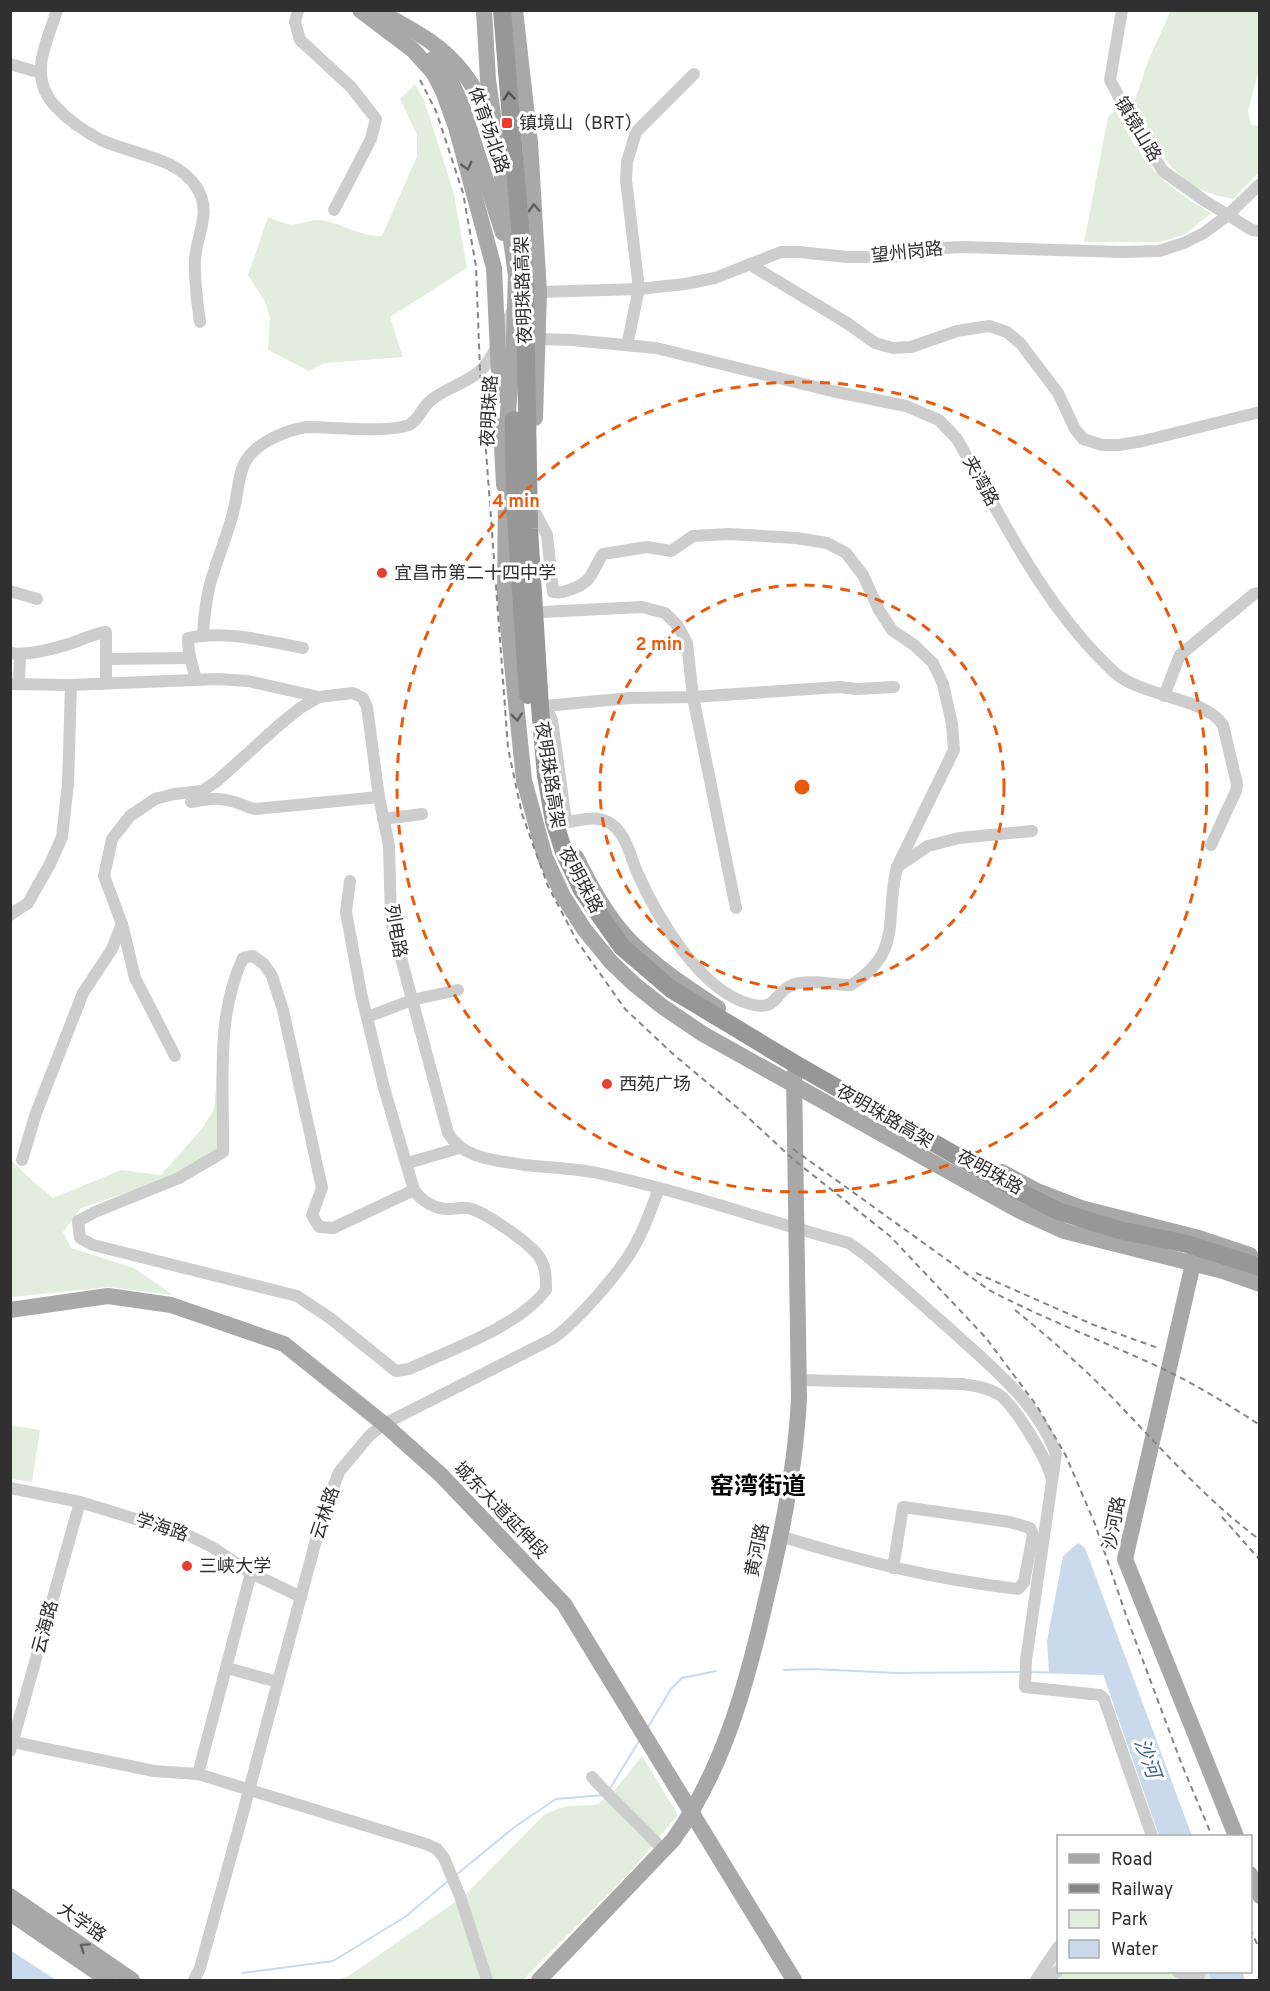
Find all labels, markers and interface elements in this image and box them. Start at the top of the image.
street label: 体育场北路 [462,84,513,177]
one-way arrow [503,91,516,100]
street label: 镇镜山路 [1108,93,1165,167]
place label: 镇境山（BRT） [519,113,643,136]
marker: 镇境山（BRT） [500,116,514,130]
one-way arrow [460,160,472,171]
one-way arrow [527,204,540,213]
street label: 夜明珠路高架 [511,236,538,344]
street label: 望州岗路 [870,238,944,269]
street label: 夜明珠路 [477,375,504,448]
street label: 夹湾路 [957,453,1003,511]
text: 4 min [492,491,540,514]
place label: 宜昌市第二十四中学 [394,563,556,586]
marker: 宜昌市第二十四中学 [375,566,389,580]
text: 2 min [635,634,683,657]
one-way arrow [510,712,523,721]
street label: 夜明珠路高架 [529,720,568,830]
centre of rings [792,777,812,797]
street label: 夜明珠路 [553,844,607,918]
street label: 列电路 [379,903,411,960]
place label: 西苑广场 [619,1074,691,1097]
marker: 西苑广场 [600,1077,614,1091]
street label: 夜明珠路高架 [832,1080,937,1154]
street label: 夜明珠路 [952,1146,1026,1201]
street label: 城东大道延伸段 [448,1458,552,1564]
district label: 窑湾街道 [710,1473,806,1503]
street label: 云林路 [307,1484,346,1543]
street label: 沙河路 [1099,1495,1132,1552]
street label: 学海路 [132,1509,191,1548]
street label: 黄河路 [742,1522,775,1579]
place label: 三峡大学 [199,1556,271,1579]
marker: 三峡大学 [180,1559,194,1573]
street label: 云海路 [28,1598,65,1656]
water label: 沙河 [1127,1735,1167,1786]
legend [1057,1835,1252,1973]
text: Road [1111,1849,1153,1872]
text: Railway [1111,1879,1173,1902]
street label: 大学路 [52,1898,110,1948]
text: Park [1111,1909,1148,1932]
text: Water [1111,1939,1158,1962]
one-way arrow [80,1943,91,1954]

